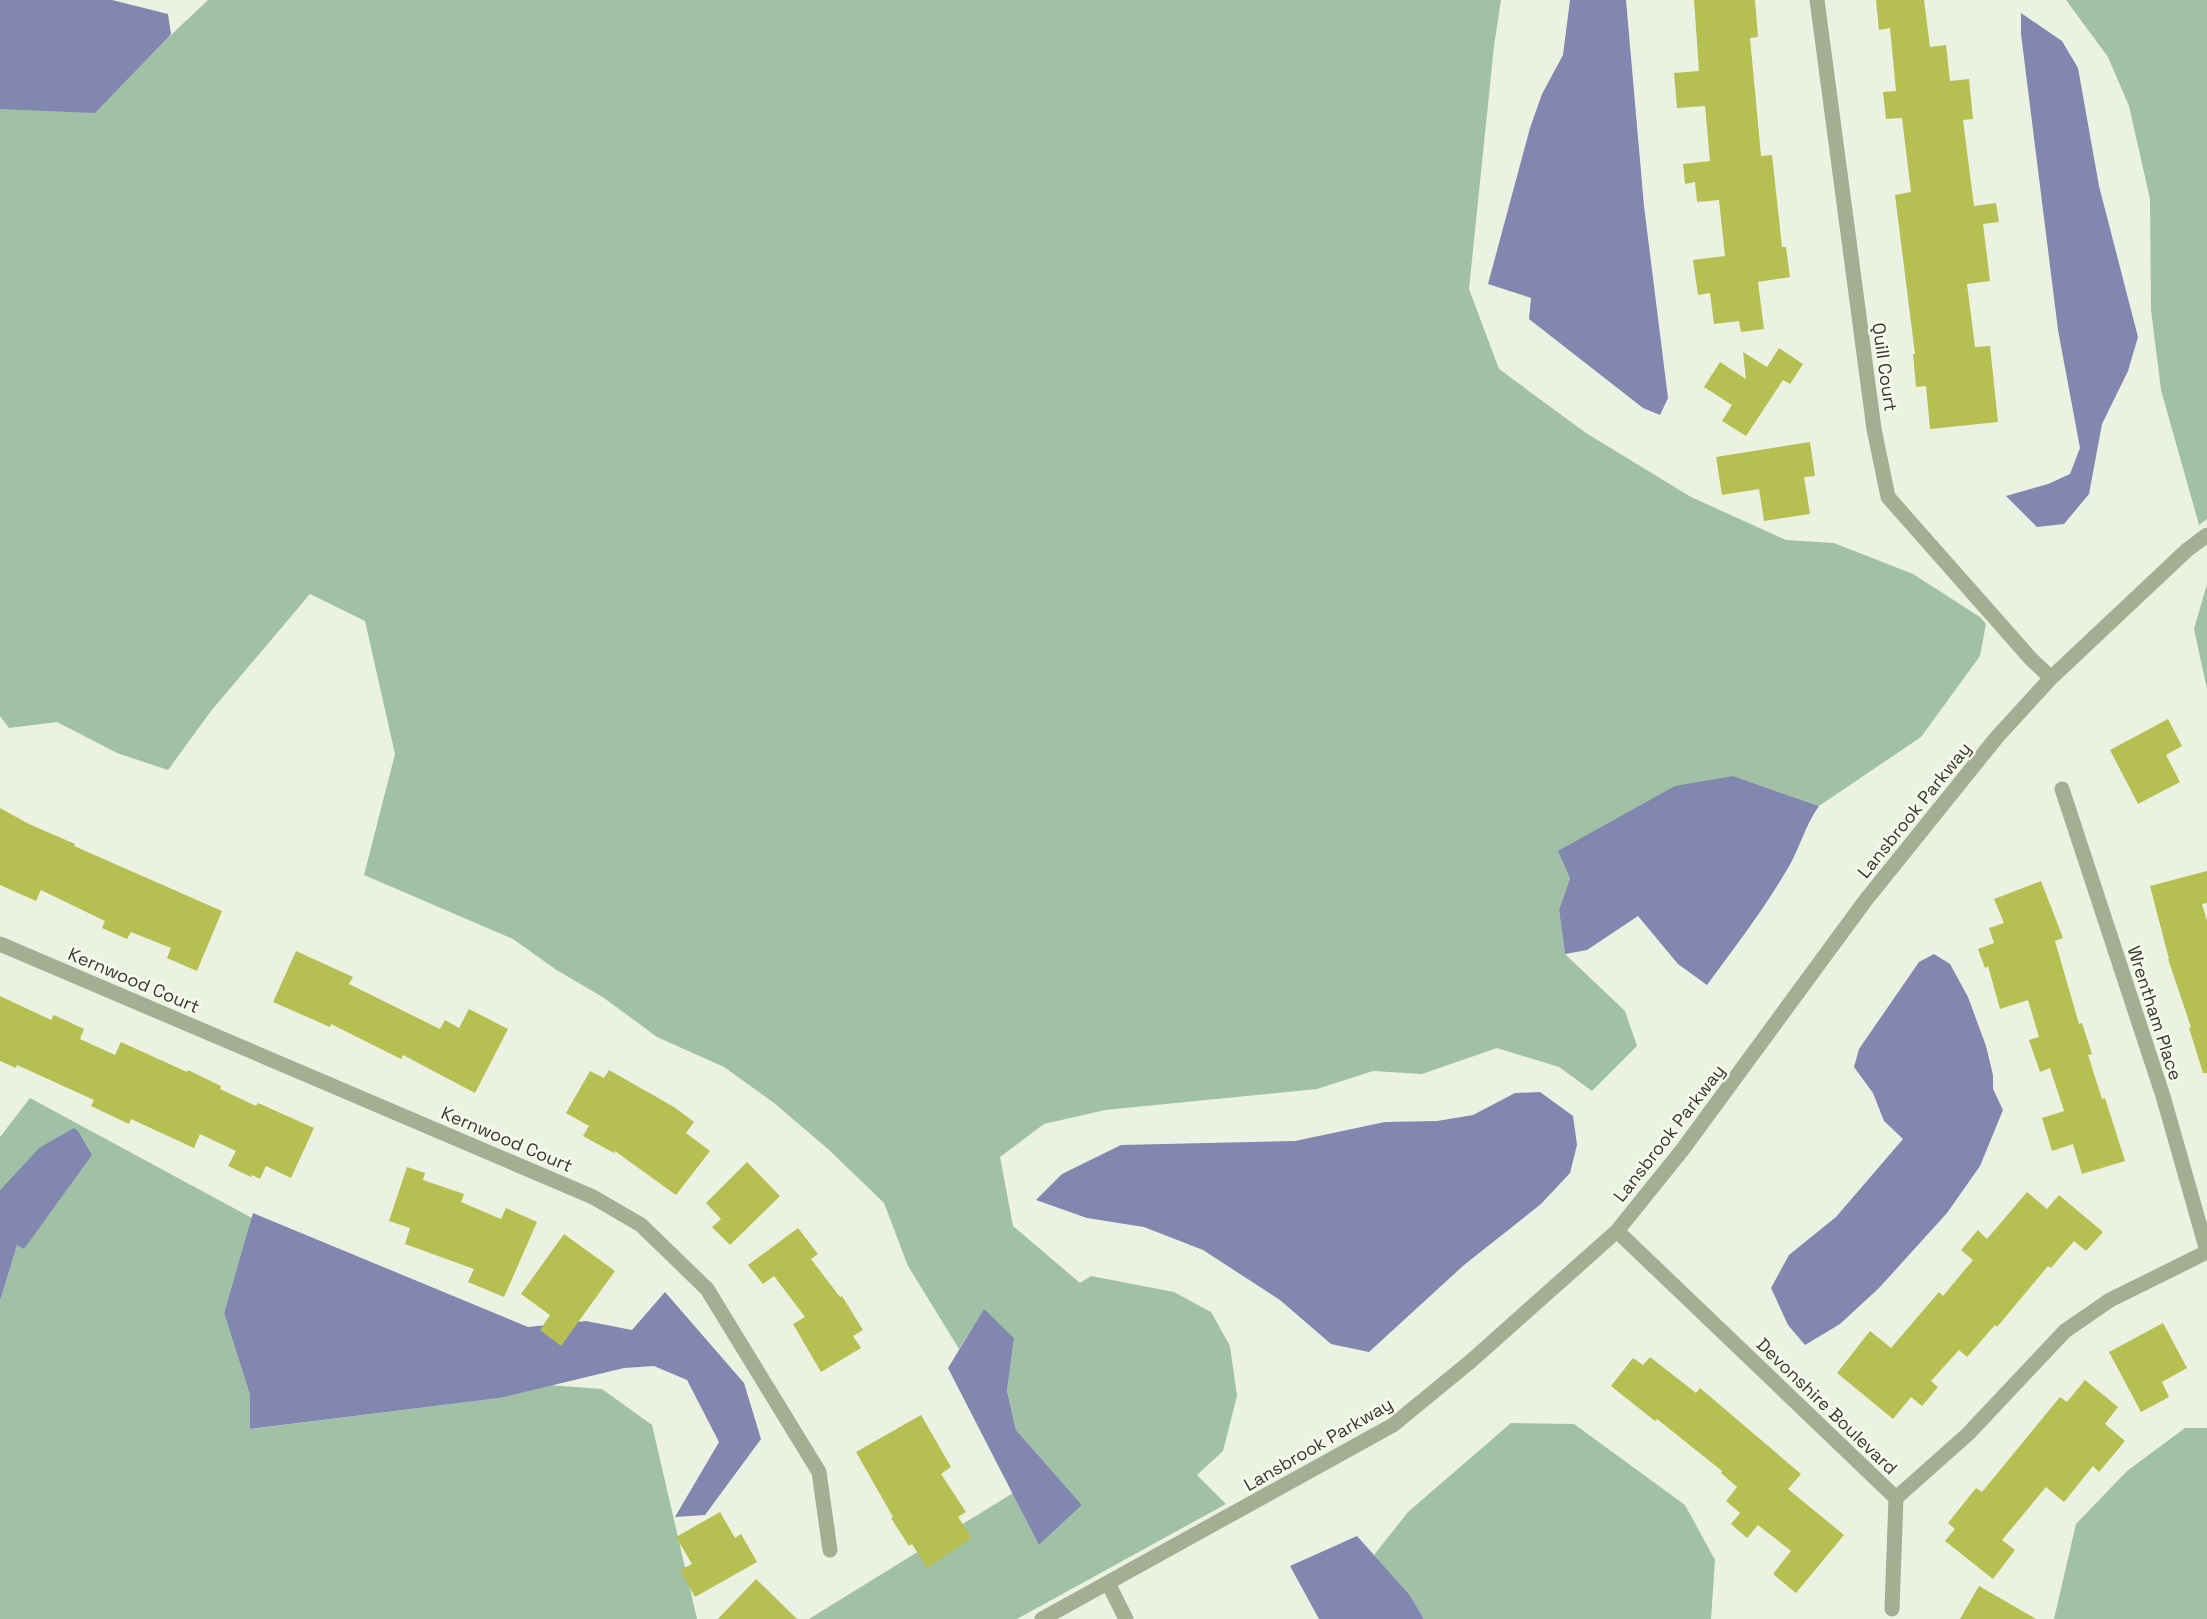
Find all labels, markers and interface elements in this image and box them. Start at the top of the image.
street label: Quill Court [1867,321,1903,413]
street label: Lansbrook Parkway [1852,737,1976,883]
street label: Kernwood Court [65,942,203,1018]
street label: Wrentham Place [2122,943,2188,1083]
street label: Lansbrook Parkway [1608,1060,1730,1206]
street label: Kernwood Court [438,1101,576,1177]
street label: Devonshire Boulevard [1752,1333,1902,1479]
street label: Lansbrook Parkway [1239,1392,1397,1496]

